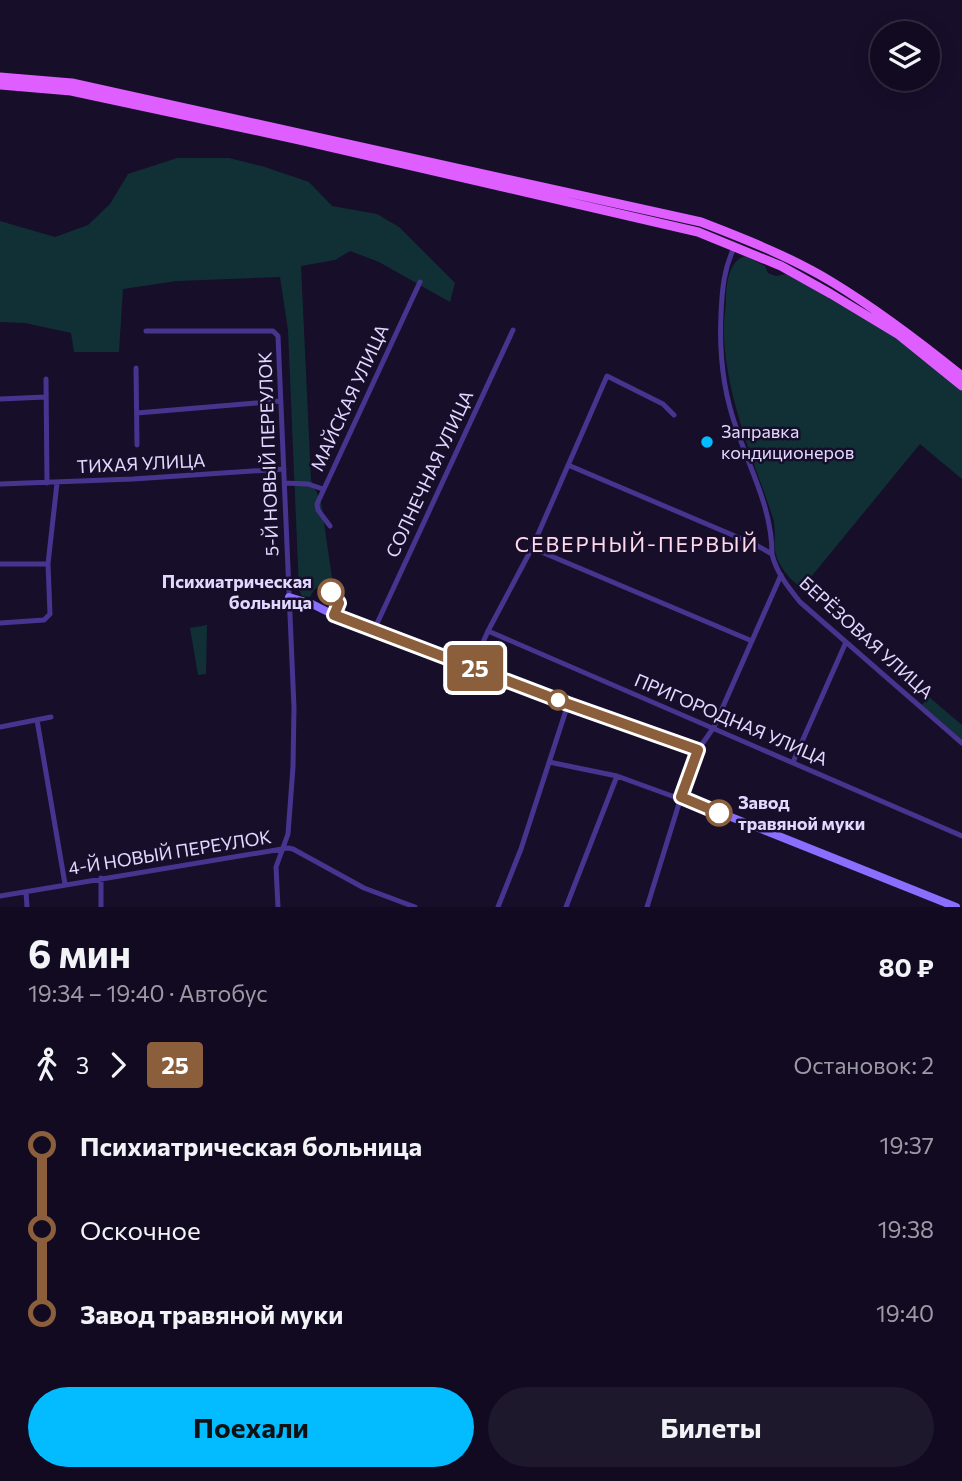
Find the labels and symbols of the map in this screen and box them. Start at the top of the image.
street label: МАЙСКАЯ УЛИЦА [305,321,393,474]
street label: 5-Й НОВЫЙ ПЕРЕУЛОК [253,351,283,557]
street label: СОЛНЕЧНАЯ УЛИЦА [381,387,477,561]
place label: Заправка кондиционеров [721,420,854,463]
marker: Заправка кондиционеров [699,434,715,450]
street label: ТИХАЯ УЛИЦА [76,449,206,477]
district label: СЕВЕРНЫЙ-ПЕРВЫЙ [515,531,759,556]
place label: Психиатрическая больница [162,570,312,613]
street label: БЕРЁЗОВАЯ УЛИЦА [795,571,938,703]
marker: Психиатрическая больница [318,579,344,605]
line badge: 25 [444,645,506,691]
street label: ПРИГОРОДНАЯ УЛИЦА [632,668,831,770]
unlabelled marker [548,690,568,710]
place label: Завод травяной муки [738,791,865,834]
marker: Завод травяной муки [706,800,732,826]
street label: 4-Й НОВЫЙ ПЕРЕУЛОК [67,825,273,879]

